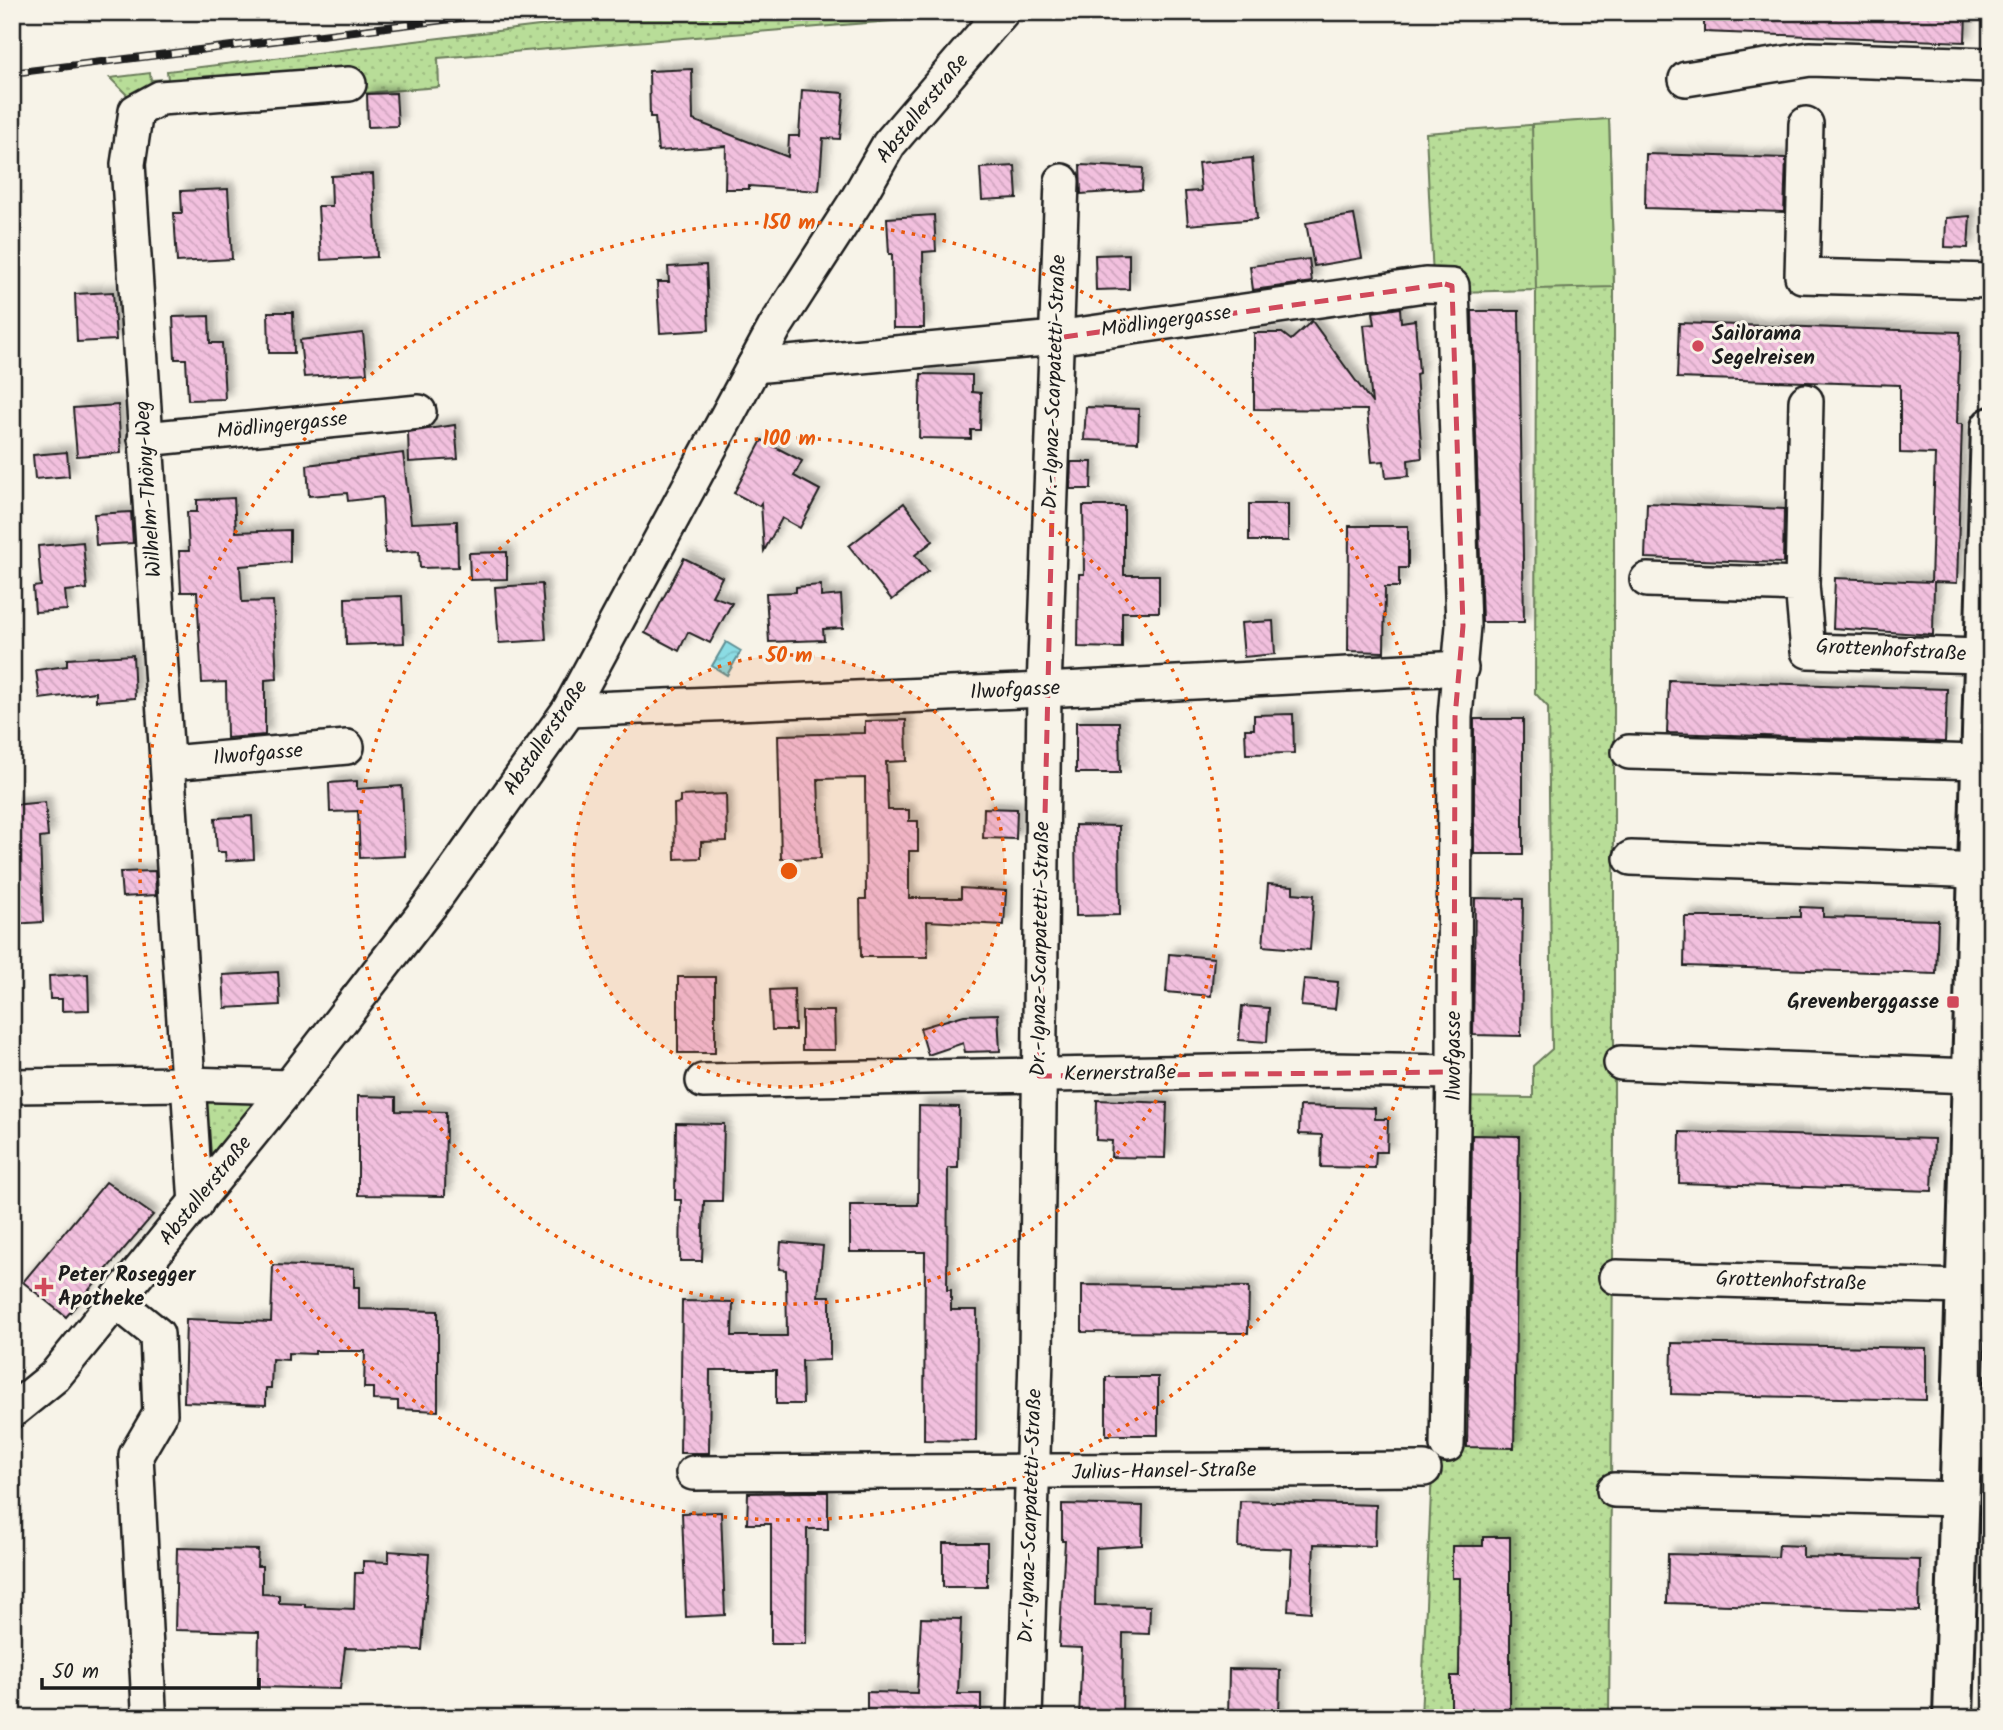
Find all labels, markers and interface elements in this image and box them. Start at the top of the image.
street label: Abstallerstraße [868,47,978,171]
text: 150 m [762,207,816,240]
street label: Dr.-Ignaz-Scarpatetti-Straße [1034,253,1076,510]
street label: Mödlingergasse [1099,296,1234,347]
place label: Sailorama Segelreisen [1712,318,1815,375]
marker: Sailorama Segelreisen [1690,338,1706,354]
street label: Wilhelm-Thöny-Weg [126,399,172,579]
street label: Mödlingergasse [215,403,350,449]
text: 100 m [762,423,816,456]
street label: Grottenhofstraße [1815,631,1968,671]
text: 50 m [765,640,812,673]
street label: Ilwofgasse [969,672,1062,710]
street label: Abstallerstraße [495,673,597,802]
street label: Ilwofgasse [212,735,305,775]
street label: Dr.-Ignaz-Scarpatetti-Straße [1022,821,1060,1077]
centre of rings [777,859,801,883]
place label: Grevenberggasse [1787,986,1939,1019]
marker: Grevenberggasse [1945,994,1961,1010]
street label: Ilwofgasse [1438,1010,1471,1101]
street label: Kernerstraße [1064,1057,1177,1091]
street label: Abstallerstraße [151,1129,261,1253]
place label: Peter Rosegger Apotheke [58,1259,197,1316]
street label: Grottenhofstraße [1715,1263,1867,1301]
marker: Peter Rosegger Apotheke [36,1279,52,1295]
street label: Dr.-Ignaz-Scarpatetti-Straße [1010,1387,1052,1644]
street label: Julius-Hansel-Straße [1071,1454,1257,1490]
scale bar [42,1646,259,1690]
text: 50 m [52,1656,99,1689]

